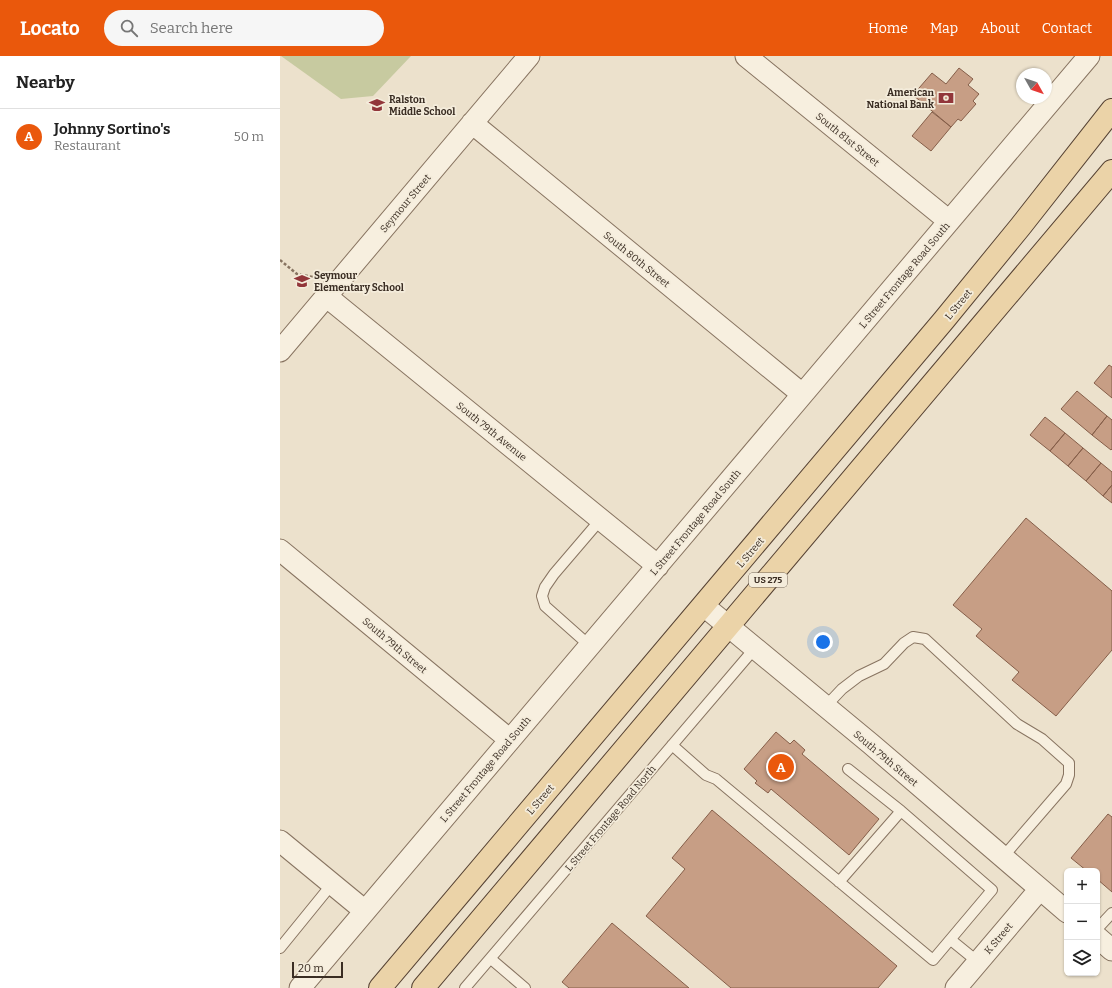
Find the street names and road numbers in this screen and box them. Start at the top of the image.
street label: South 81st Street [813,110,882,169]
street label: Seymour Street [378,172,434,235]
street label: L Street Frontage Road South [857,220,953,331]
street label: South 80th Street [601,229,672,290]
street label: L Street [943,287,975,322]
street label: South 79th Avenue [454,400,529,464]
street label: L Street Frontage Road South [648,467,744,578]
street label: L Street [735,535,767,570]
road number: US 275 [749,573,787,587]
street label: South 79th Street [360,615,429,676]
street label: L Street Frontage Road South [438,714,534,825]
street label: South 79th Street [851,728,920,789]
street label: L Street Frontage Road North [563,763,659,874]
street label: L Street [525,782,557,817]
street label: K Street [982,920,1016,957]

